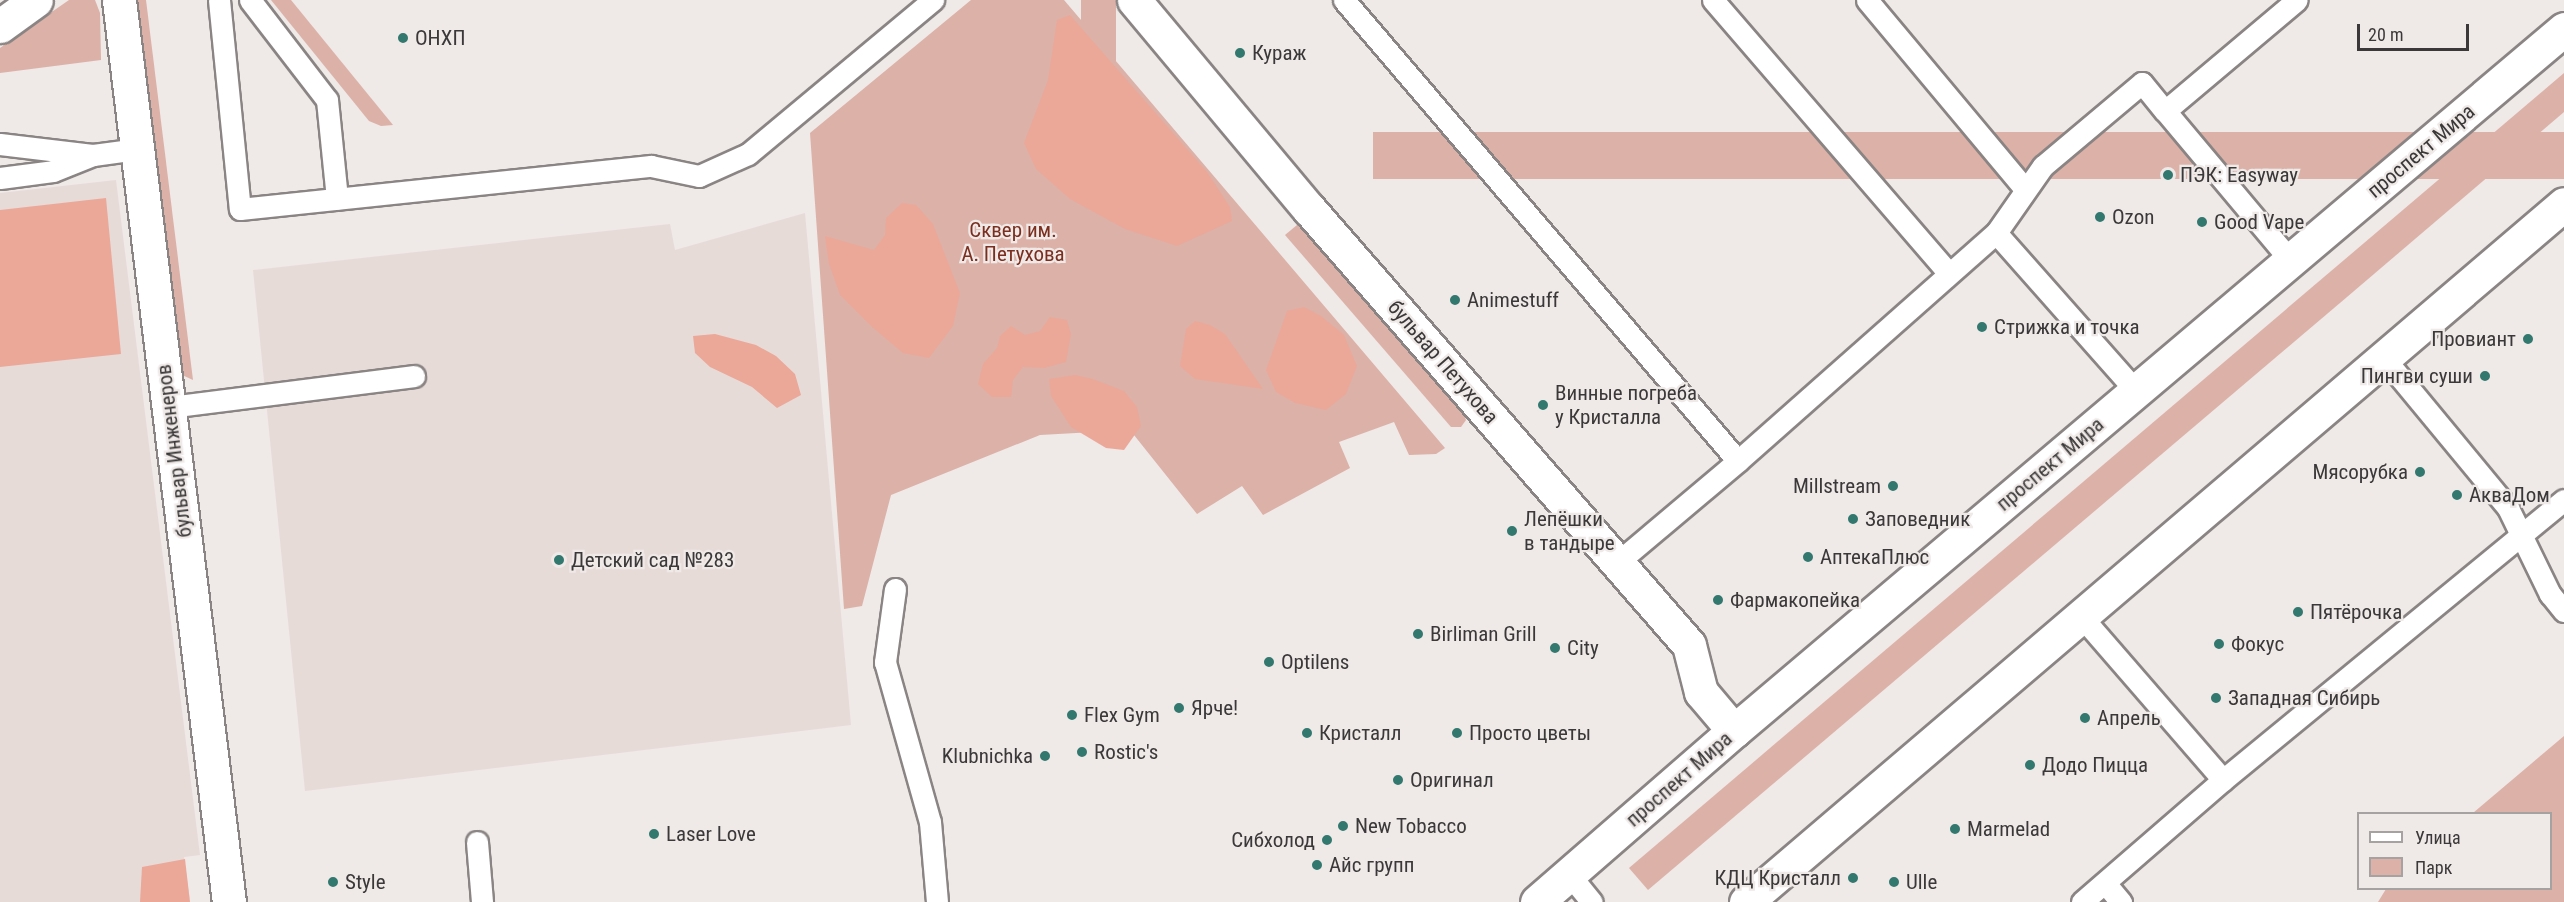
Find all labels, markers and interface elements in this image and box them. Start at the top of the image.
scale bar [2360,12,2472,50]
text: 20 m [2368,24,2403,45]
place label: ОНХП [415,25,465,51]
marker: ОНХП [396,31,410,45]
place label: Кураж [1252,40,1306,66]
marker: Кураж [1233,46,1247,60]
street label: проспект Мира [2362,99,2480,203]
place label: ПЭК: Easyway [2180,162,2298,188]
marker: ПЭК: Easyway [2161,168,2175,182]
place label: Ozon [2112,204,2154,230]
place label: Good Vape [2214,209,2304,235]
marker: Ozon [2093,210,2107,224]
marker: Good Vape [2195,215,2209,229]
park label: Сквер им. А. Петухова [961,217,1065,267]
place label: Animestuff [1467,287,1559,313]
marker: Animestuff [1448,293,1462,307]
street label: бульвар Петухова [1382,295,1504,429]
place label: Стрижка и точка [1994,314,2140,340]
marker: Стрижка и точка [1975,320,1989,334]
place label: Провиант [2431,326,2516,352]
marker: Провиант [2521,332,2535,346]
street label: бульвар Инженеров [151,363,197,539]
place label: Пингви суши [2361,363,2473,389]
marker: Пингви суши [2478,369,2492,383]
place label: Винные погреба у Кристалла [1555,380,1697,430]
marker: Винные погреба у Кристалла [1536,398,1550,412]
street label: проспект Мира [1991,412,2109,516]
place label: Мясорубка [2313,459,2408,485]
marker: Мясорубка [2413,465,2427,479]
place label: Millstream [1793,473,1881,499]
marker: Millstream [1886,479,1900,493]
place label: АкваДом [2469,482,2550,508]
marker: АкваДом [2450,488,2464,502]
place label: Лепёшки в тандыре [1524,506,1615,556]
place label: Заповедник [1865,506,1970,532]
marker: Заповедник [1846,512,1860,526]
marker: Лепёшки в тандыре [1505,524,1519,538]
place label: АптекаПлюс [1820,544,1929,570]
place label: Детский сад №283 [571,547,734,573]
marker: АптекаПлюс [1801,550,1815,564]
marker: Детский сад №283 [552,553,566,567]
place label: Фармакопейка [1730,587,1860,613]
marker: Фармакопейка [1711,593,1725,607]
place label: Пятёрочка [2310,599,2402,625]
marker: Пятёрочка [2291,605,2305,619]
place label: Birliman Grill [1430,621,1536,647]
marker: Birliman Grill [1411,627,1425,641]
place label: Фокус [2231,631,2284,657]
place label: City [1567,635,1599,661]
marker: Фокус [2212,637,2226,651]
marker: City [1548,641,1562,655]
place label: Optilens [1281,649,1349,675]
marker: Optilens [1262,655,1276,669]
place label: Западная Сибирь [2228,685,2380,711]
marker: Западная Сибирь [2209,691,2223,705]
place label: Ярче! [1191,695,1238,721]
marker: Ярче! [1172,701,1186,715]
place label: Flex Gym [1084,702,1160,728]
place label: Апрель [2097,705,2161,731]
marker: Flex Gym [1065,708,1079,722]
marker: Апрель [2078,711,2092,725]
place label: Кристалл [1319,720,1402,746]
place label: Просто цветы [1469,720,1591,746]
marker: Кристалл [1300,726,1314,740]
marker: Просто цветы [1450,726,1464,740]
street label: проспект Мира [1621,726,1737,832]
place label: Rostic's [1094,739,1158,765]
place label: Klubnichka [942,743,1033,769]
marker: Rostic's [1075,745,1089,759]
marker: Klubnichka [1038,749,1052,763]
place label: Додо Пицца [2042,752,2148,778]
marker: Додо Пицца [2023,758,2037,772]
place label: Оригинал [1410,767,1494,793]
marker: Оригинал [1391,773,1405,787]
legend [2357,812,2552,890]
place label: New Tobacco [1355,813,1467,839]
place label: Marmelad [1967,816,2050,842]
marker: New Tobacco [1336,819,1350,833]
place label: Laser Love [666,821,756,847]
marker: Marmelad [1948,822,1962,836]
marker: Laser Love [647,827,661,841]
place label: Сибхолод [1231,827,1315,853]
text: Улица [2415,827,2461,848]
marker: Сибхолод [1320,833,1334,847]
place label: Айс групп [1329,852,1415,878]
text: Парк [2415,857,2452,878]
marker: Айс групп [1310,858,1324,872]
place label: КДЦ Кристалл [1715,865,1841,891]
place label: Style [345,869,386,895]
place label: Ulle [1906,869,1937,895]
marker: КДЦ Кристалл [1846,871,1860,885]
marker: Style [326,875,340,889]
marker: Ulle [1887,875,1901,889]

